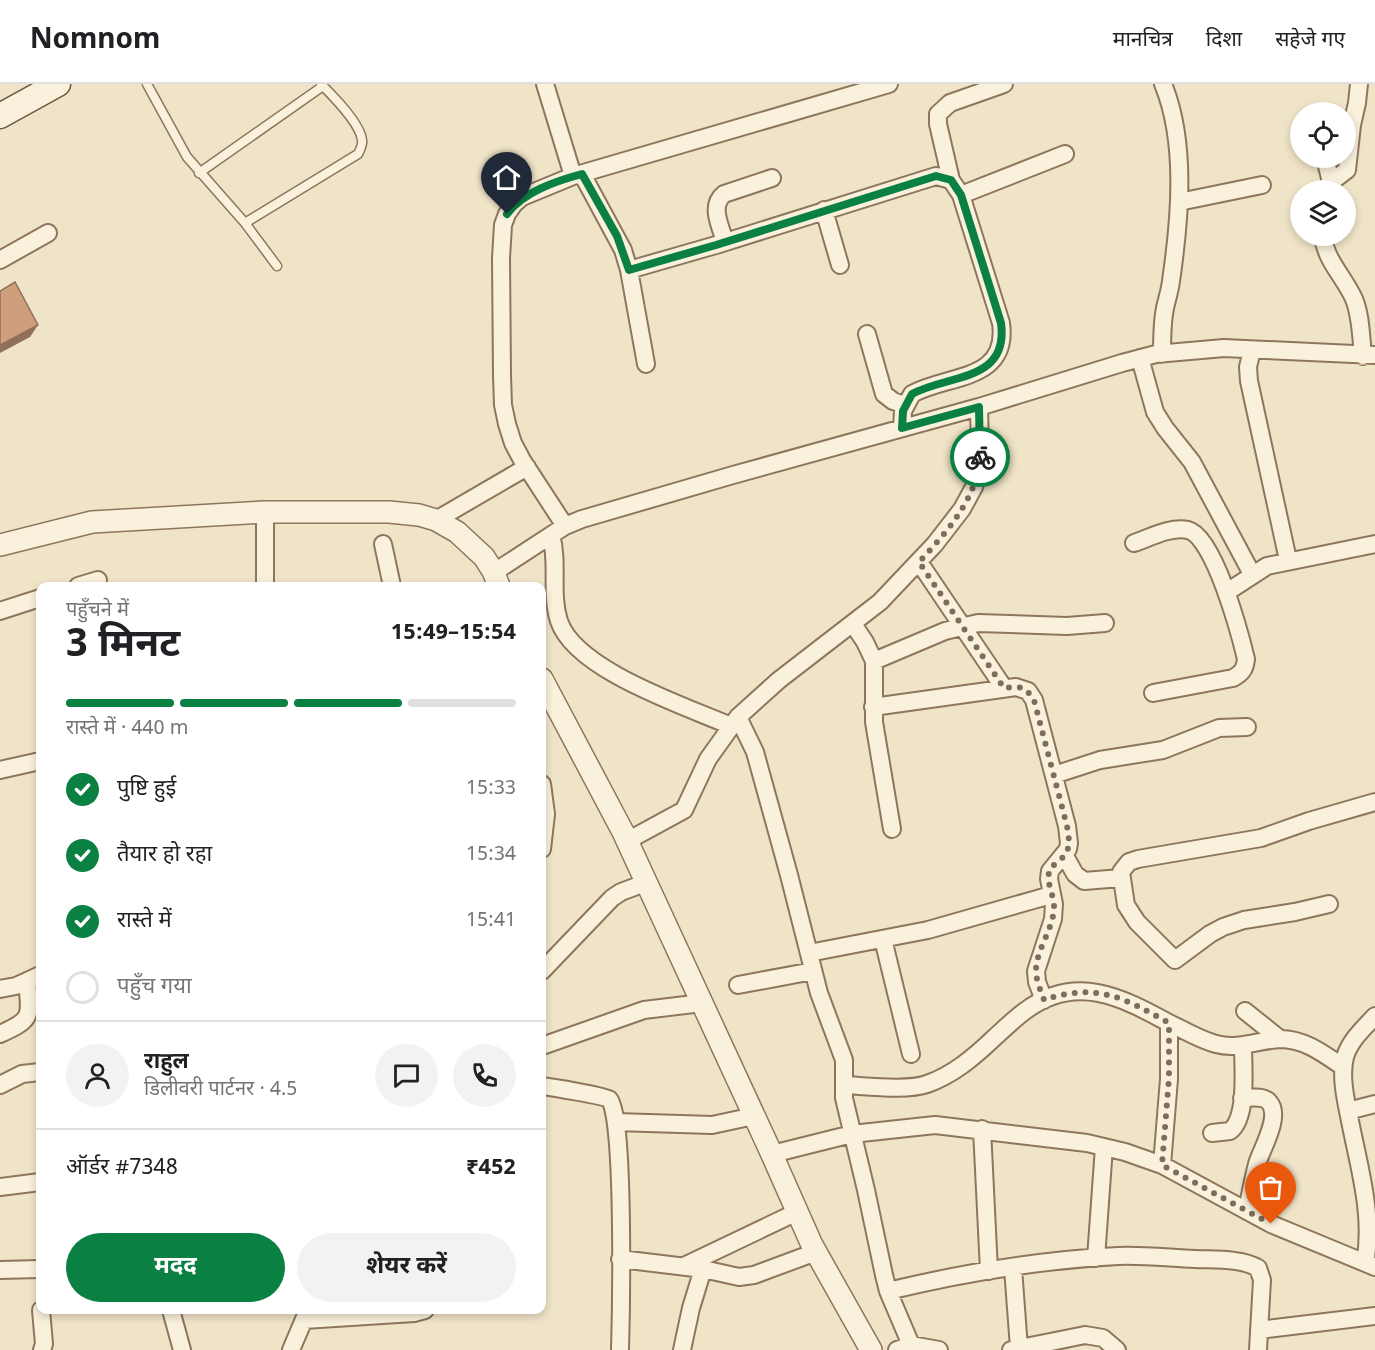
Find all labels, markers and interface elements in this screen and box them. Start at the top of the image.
text: Nomnom [30,23,160,59]
text: मानचित्र [1113,27,1173,55]
text: दिशा [1206,27,1242,55]
text: सहेजे गए [1275,27,1345,55]
map controls [1290,102,1356,246]
button: locate [1290,102,1356,168]
pin [481,152,532,214]
icon: home [490,161,523,194]
button: layers [1290,180,1356,246]
courier [950,427,1010,487]
icon: bike [964,441,997,474]
text: पहुँचने में [66,598,129,624]
text: 15:49–15:54 [391,619,516,648]
text: 3 मिनट [66,621,180,672]
text: रास्ते में · 440 m [66,716,188,742]
icon: check [66,773,99,806]
text: पुष्टि हुई [117,775,176,804]
text: 15:33 [466,776,516,802]
icon: check [66,839,99,872]
text: तैयार हो रहा [117,841,212,870]
text: 15:34 [466,842,516,868]
icon: check [66,905,99,938]
text: रास्ते में [117,907,172,936]
text: 15:41 [466,908,516,934]
text: पहुँच गया [117,973,192,1002]
button: person [66,1044,129,1107]
button: chat [375,1044,438,1107]
button: phone [453,1044,516,1107]
text: राहुल [144,1048,189,1077]
text: डिलीवरी पार्टनर · 4.5 [144,1077,297,1103]
text: ऑर्डर #7348 [66,1154,178,1183]
text: ₹452 [466,1154,516,1183]
pin [1245,1162,1296,1224]
icon: bag [1254,1171,1287,1204]
button: मदद [66,1233,285,1302]
button: शेयर करें [297,1233,516,1302]

